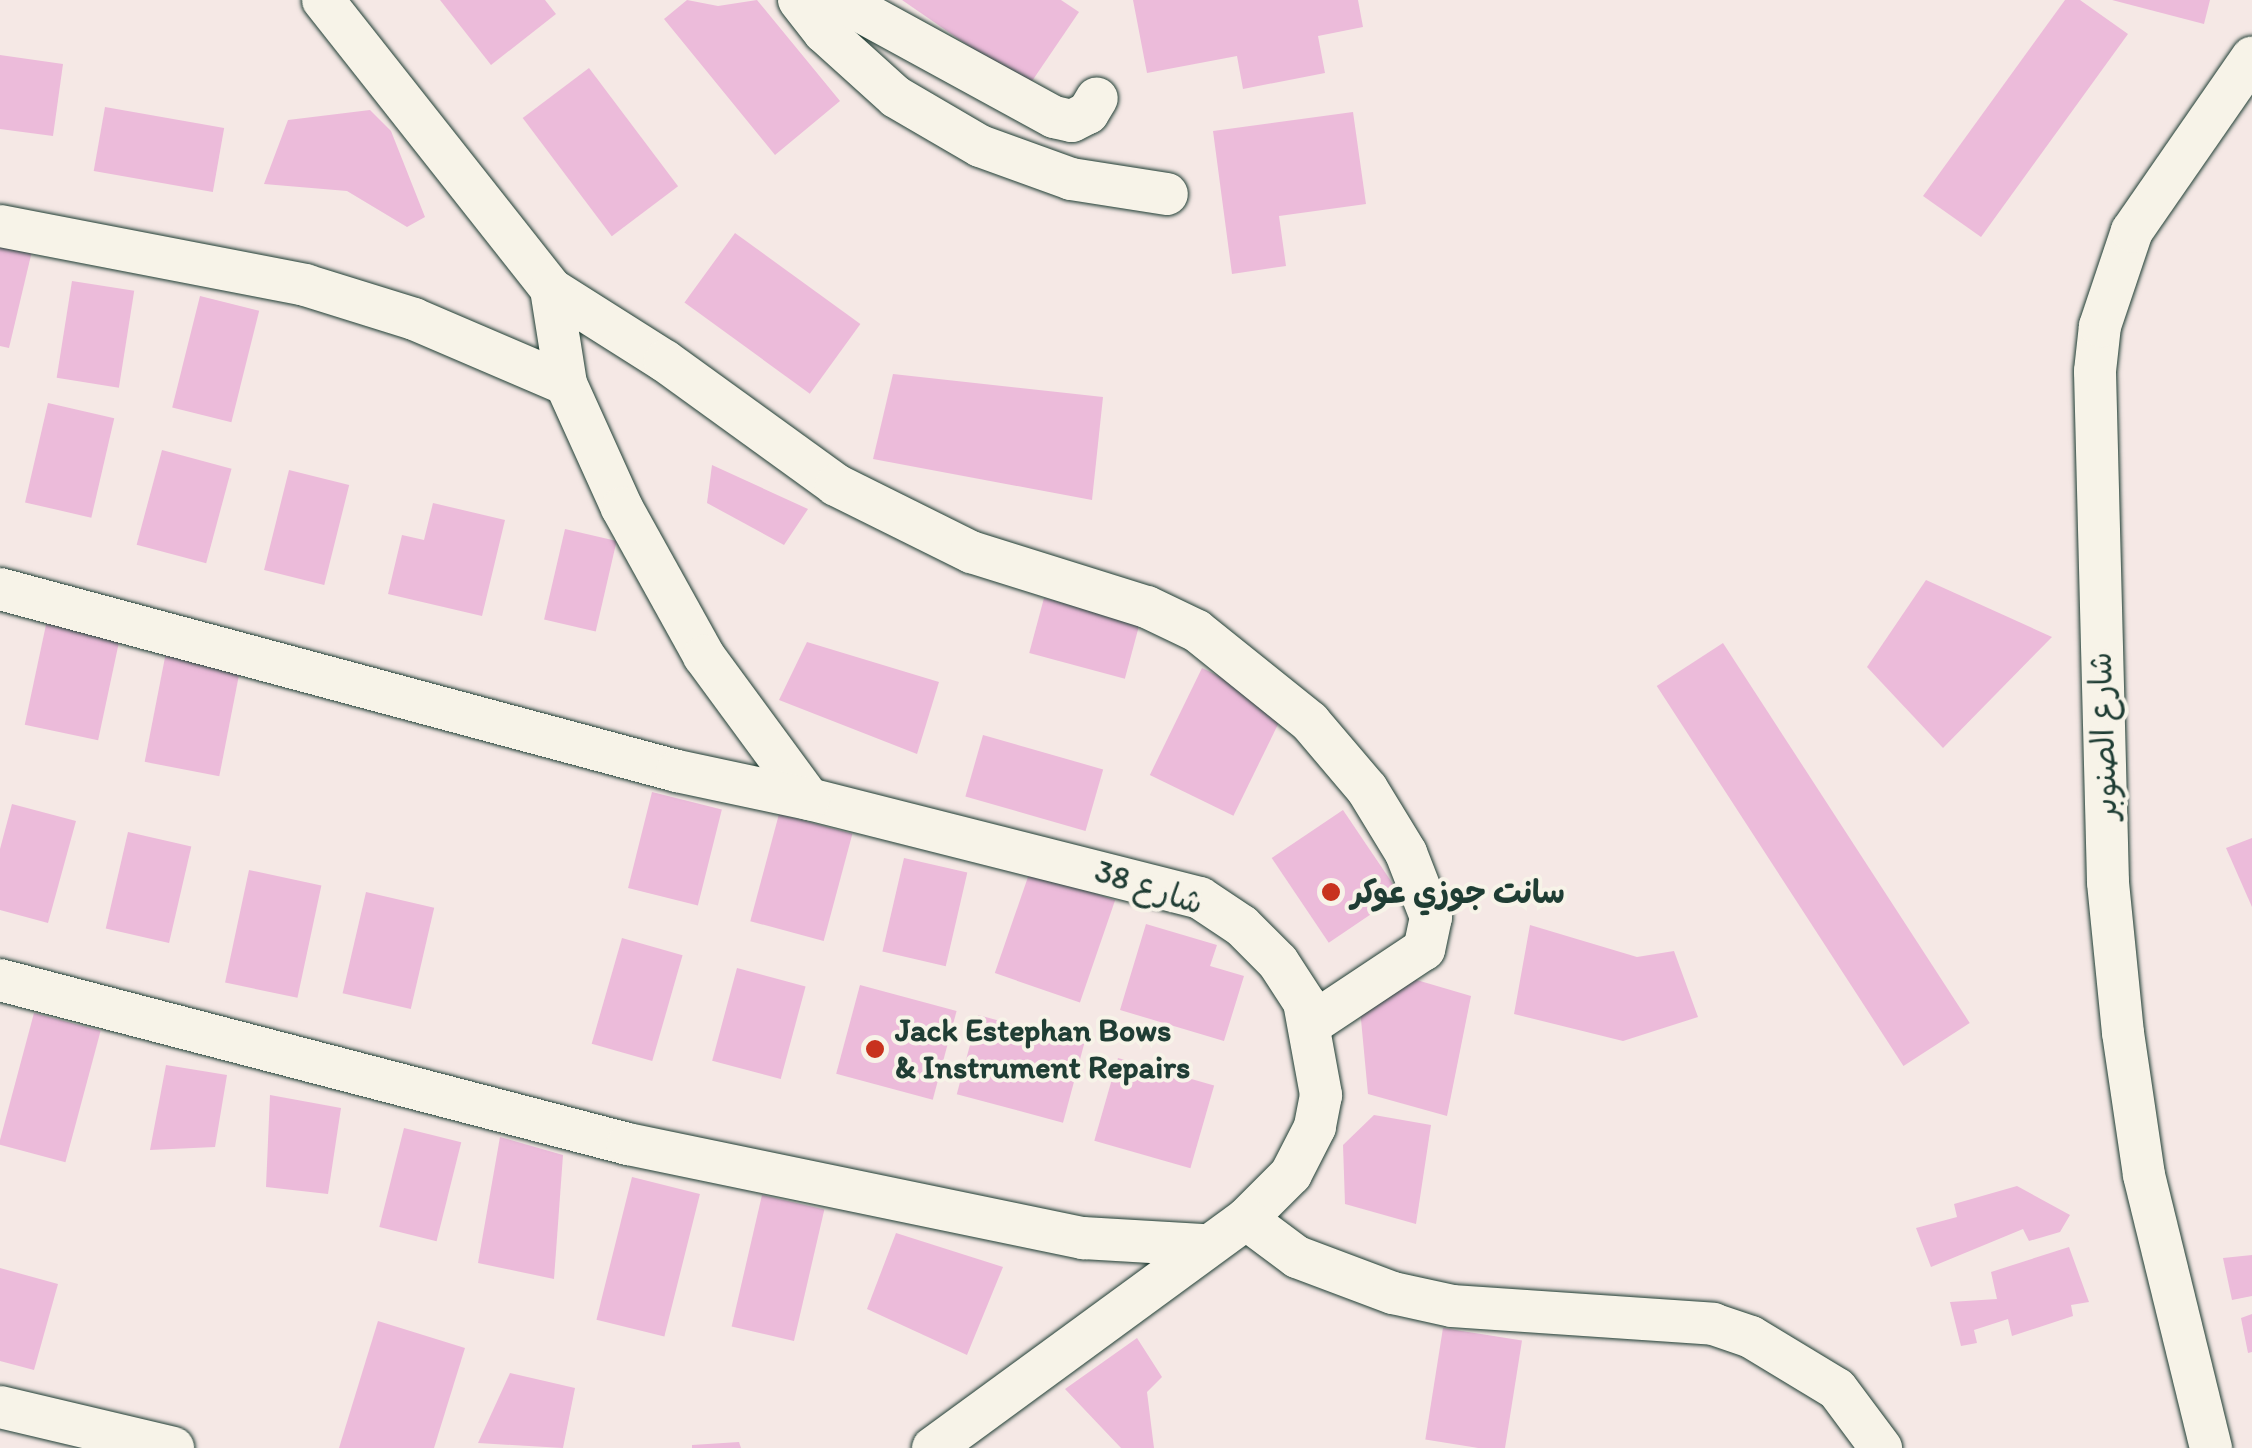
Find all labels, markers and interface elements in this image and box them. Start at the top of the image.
street label: شارع الصنوبر [2081,651,2125,821]
street label: شارع 38 [1090,852,1208,922]
place label: سانت جوزي عوكر [1351,873,1565,911]
marker: سانت جوزي عوكر [1320,881,1342,903]
place label: Jack Estephan Bows & Instrument Repairs [895,1012,1190,1087]
marker: Jack Estephan Bows & Instrument Repairs [864,1038,886,1060]

